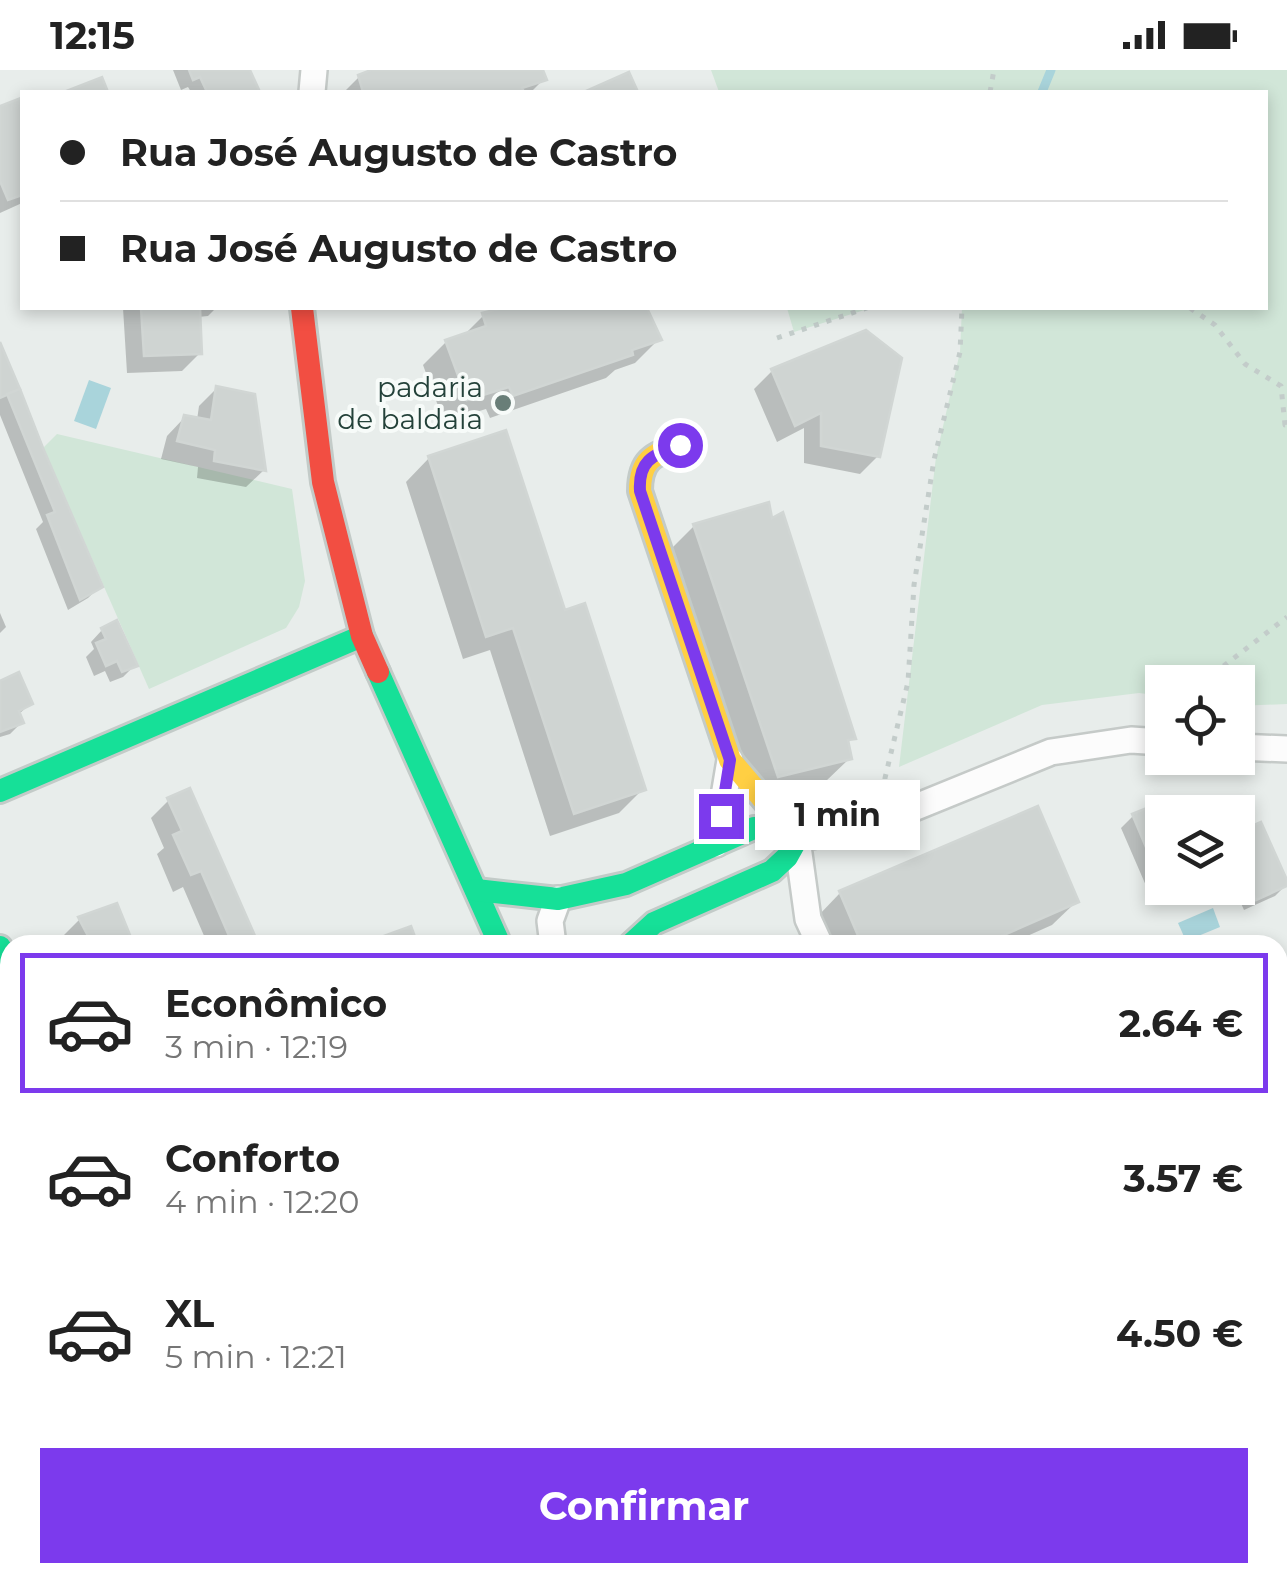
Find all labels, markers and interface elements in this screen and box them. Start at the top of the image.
text: 12:15 [50,12,135,59]
text: Rua José Augusto de Castro [120,129,677,176]
text: Rua José Augusto de Castro [120,225,677,272]
place label: padaria de baldaia [337,370,483,436]
marker: padaria de baldaia [492,392,514,414]
route start [658,423,703,468]
map controls [1145,665,1255,905]
button: locate [1145,665,1255,775]
callout: 1 min [756,781,921,851]
route end [699,794,744,839]
text: 1 min [794,795,881,834]
button: layers [1145,795,1255,905]
icon: car [45,978,135,1068]
text: Econômico [165,980,387,1027]
text: 2.64 € [1119,1000,1243,1047]
text: 3 min · 12:19 [165,1027,348,1066]
icon: car [45,1133,135,1223]
text: Conforto [165,1135,340,1182]
text: 3.57 € [1123,1155,1243,1202]
text: 4 min · 12:20 [165,1182,359,1221]
icon: car [45,1288,135,1378]
text: XL [165,1290,214,1337]
text: 4.50 € [1116,1310,1243,1357]
text: 5 min · 12:21 [165,1337,347,1376]
button: Confirmar [40,1448,1248,1563]

